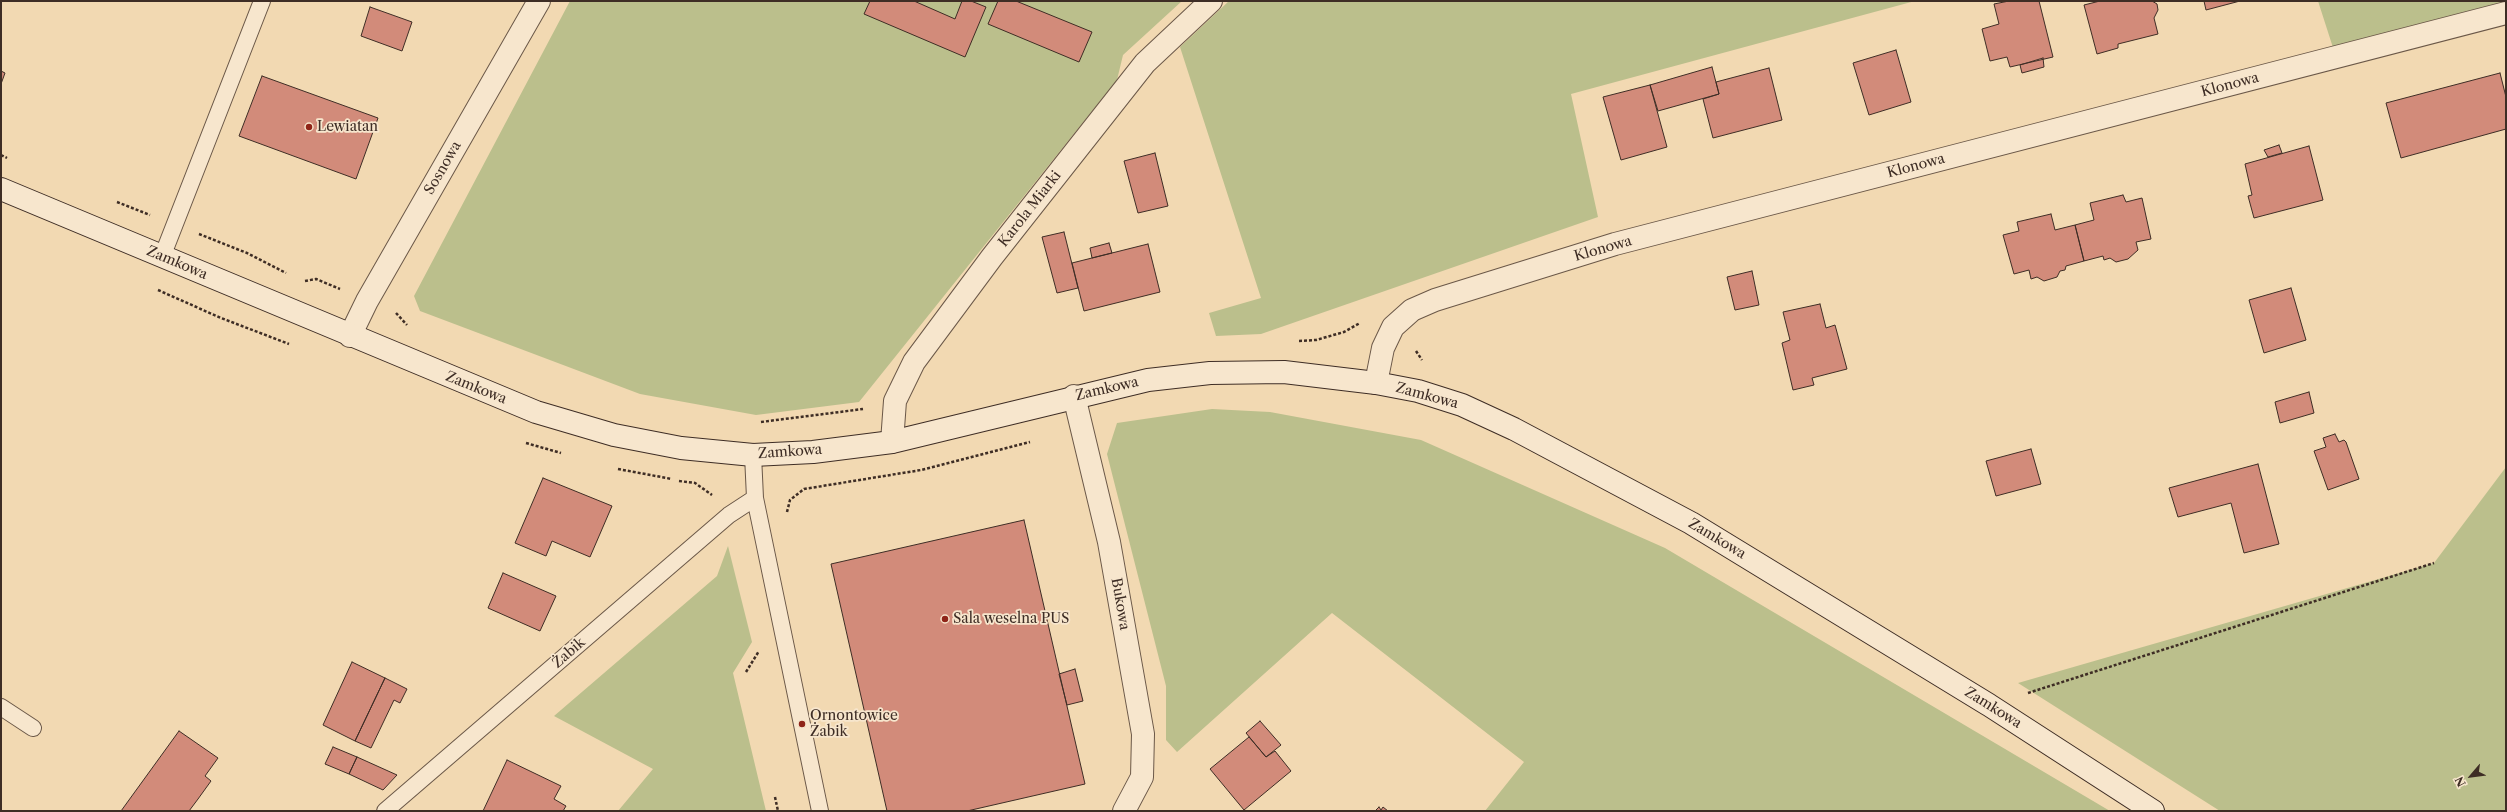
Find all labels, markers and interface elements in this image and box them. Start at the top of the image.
street label: Klonowa [2199,69,2261,101]
place label: Lewiatan [317,119,378,135]
marker: Lewiatan [304,122,314,132]
street label: Sosnowa [421,138,465,198]
street label: Klonowa [1885,150,1947,182]
street label: Karola Miarki [995,168,1065,250]
street label: Klonowa [1572,233,1634,265]
street label: Zamkowa [144,243,210,283]
street label: Zamkowa [443,368,509,408]
street label: Zamkowa [1074,374,1140,404]
street label: Zamkowa [1394,380,1460,412]
street label: Zamkowa [757,441,823,463]
street label: Zamkowa [1685,515,1749,563]
street label: Bukowa [1107,577,1133,631]
place label: Sala weselna PUS [953,611,1069,627]
marker: Sala weselna PUS [940,614,950,624]
street label: Żabik [549,634,589,672]
street label: Zamkowa [1961,684,2025,732]
place label: Ornontowice Żabik [810,708,898,740]
marker: Ornontowice Żabik [797,719,807,729]
north arrow [2451,756,2491,796]
text: N [2452,774,2469,789]

